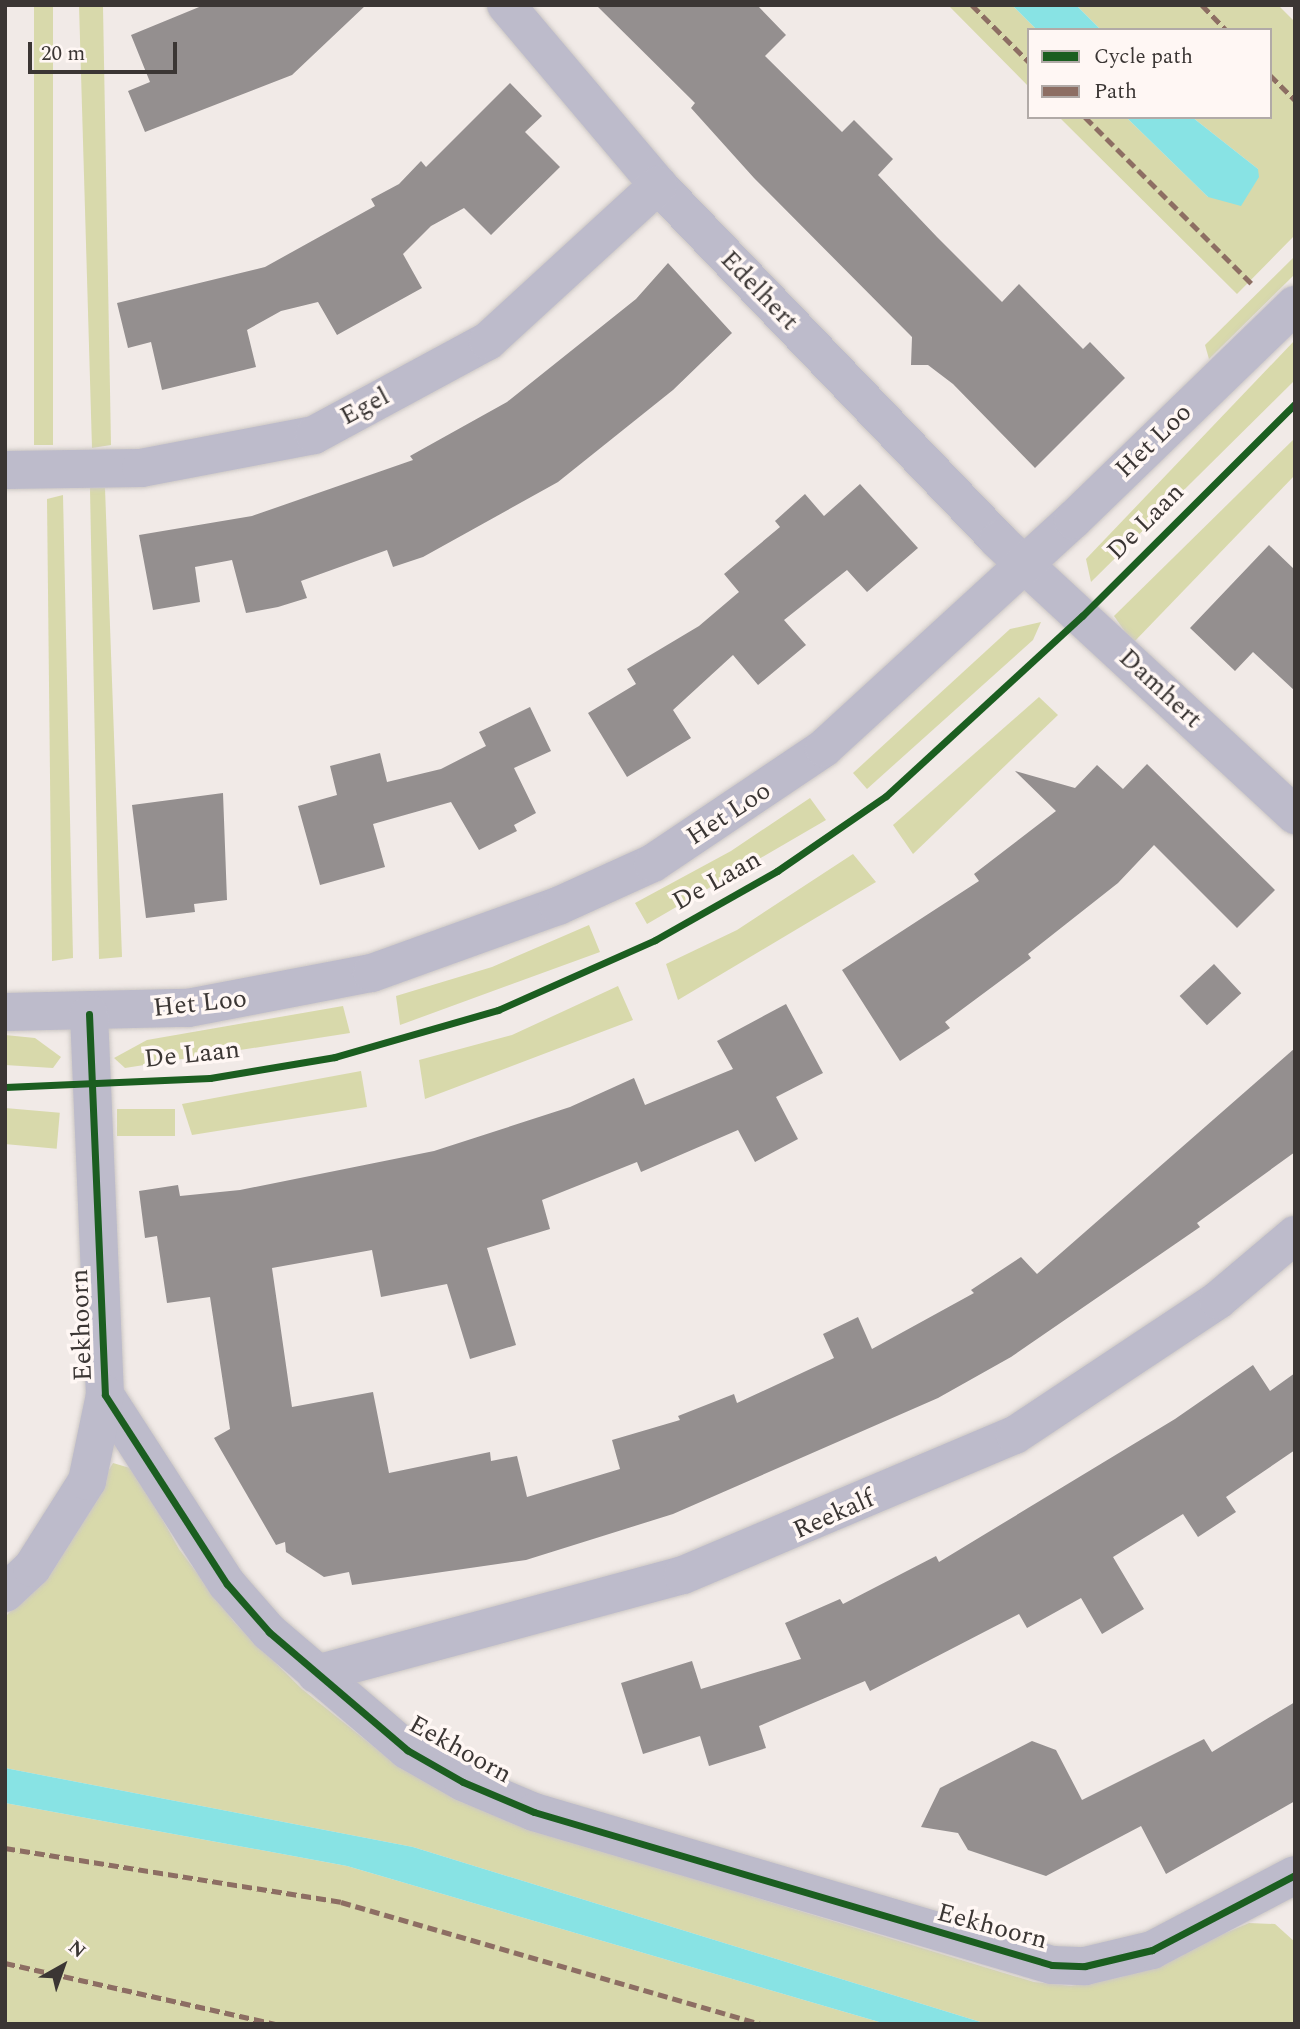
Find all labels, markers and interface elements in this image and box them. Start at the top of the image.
scale bar [32,28,180,72]
legend [1027,28,1272,119]
text: 20 m [41,38,85,70]
text: Cycle path [1094,41,1193,73]
text: Path [1094,76,1137,108]
street label: Edelhert [713,245,805,337]
street label: Egel [335,381,395,433]
street label: Het Loo [1109,397,1199,485]
street label: De Laan [1101,477,1191,567]
street label: Damhert [1112,643,1208,735]
street label: Het Loo [681,775,777,853]
street label: De Laan [667,844,767,918]
street label: Het Loo [152,984,248,1024]
street label: De Laan [143,1034,241,1076]
street label: Eekhoorn [64,1268,100,1382]
street label: Reekalf [789,1483,879,1547]
street label: Eekhoorn [403,1709,517,1791]
street label: Eekhoorn [934,1897,1050,1957]
north arrow [28,1931,98,2001]
text: N [62,1933,92,1966]

